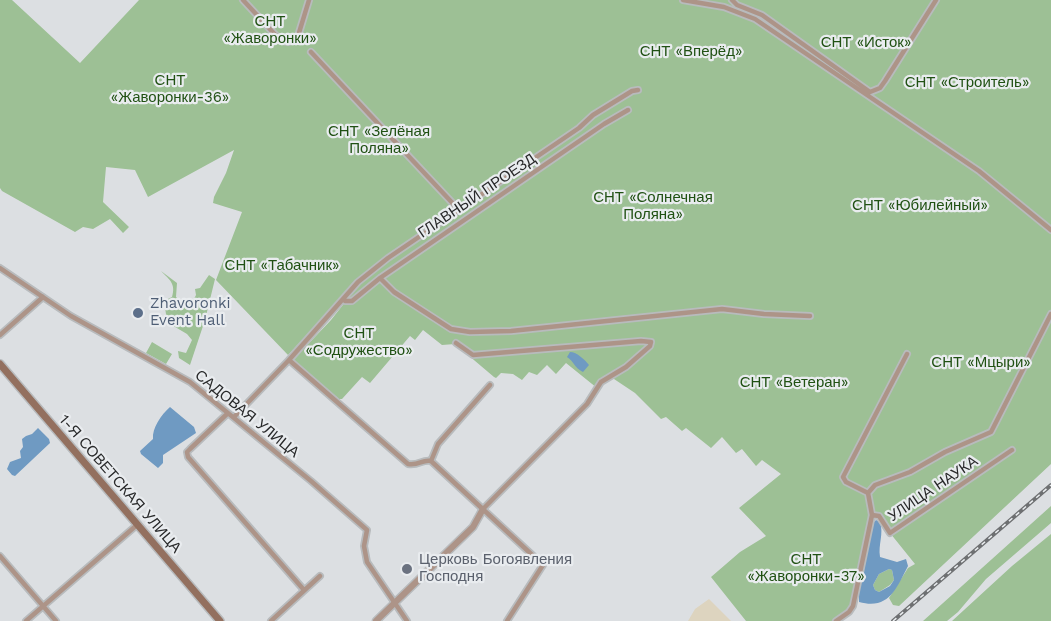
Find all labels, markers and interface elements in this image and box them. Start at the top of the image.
park label: СНТ «Жаворонки» [223,13,317,48]
park label: СНТ «Исток» [821,34,911,52]
park label: СНТ «Вперёд» [640,43,742,61]
park label: СНТ «Жаворонки-36» [111,72,229,107]
park label: СНТ «Строитель» [905,74,1029,92]
park label: СНТ «Зелёная Поляна» [328,123,430,158]
street label: ГЛАВНЫЙ ПРОЕЗД [415,150,539,242]
park label: СНТ «Солнечная Поляна» [593,189,713,224]
park label: СНТ «Юбилейный» [852,197,988,215]
park label: СНТ «Табачник» [225,257,339,275]
place label: Zhavoronki Event Hall [150,295,230,330]
marker: Zhavoronki Event Hall [131,306,145,320]
park label: СНТ «Содружество» [305,325,413,360]
park label: СНТ «Мцыри» [931,354,1031,372]
street label: САДОВАЯ УЛИЦА [191,366,303,462]
park label: СНТ «Ветеран» [740,374,848,392]
street label: 1-Я СОВЕТСКАЯ УЛИЦА [55,411,185,557]
street label: УЛИЦА НАУКА [885,452,981,526]
place label: Церковь Богоявления Господня [419,551,572,586]
park label: СНТ «Жаворонки-37» [747,551,865,586]
marker: Церковь Богоявления Господня [400,562,414,576]

